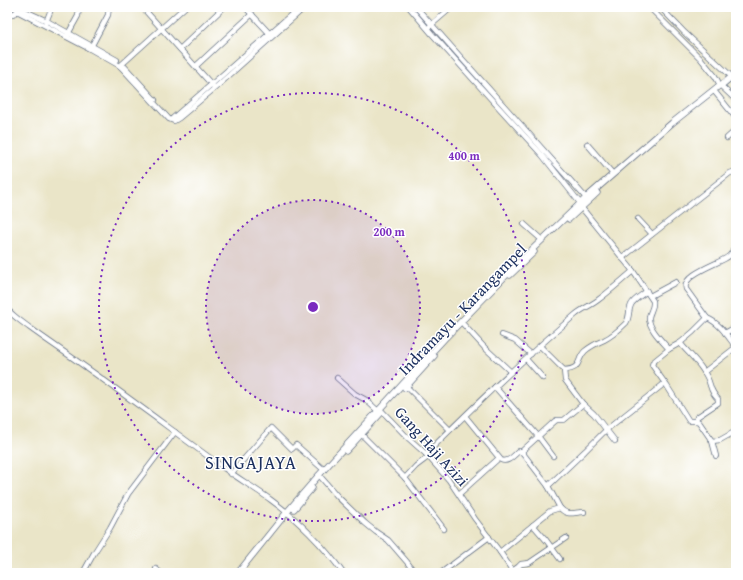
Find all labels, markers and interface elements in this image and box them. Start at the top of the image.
text: 400 m [448,147,481,164]
text: 200 m [373,223,406,240]
street label: Indramayu - Karangampel [392,237,532,380]
centre of rings [306,300,320,314]
street label: Gang Haji Azizi [389,401,475,492]
district label: SINGAJAYA [205,449,297,476]

